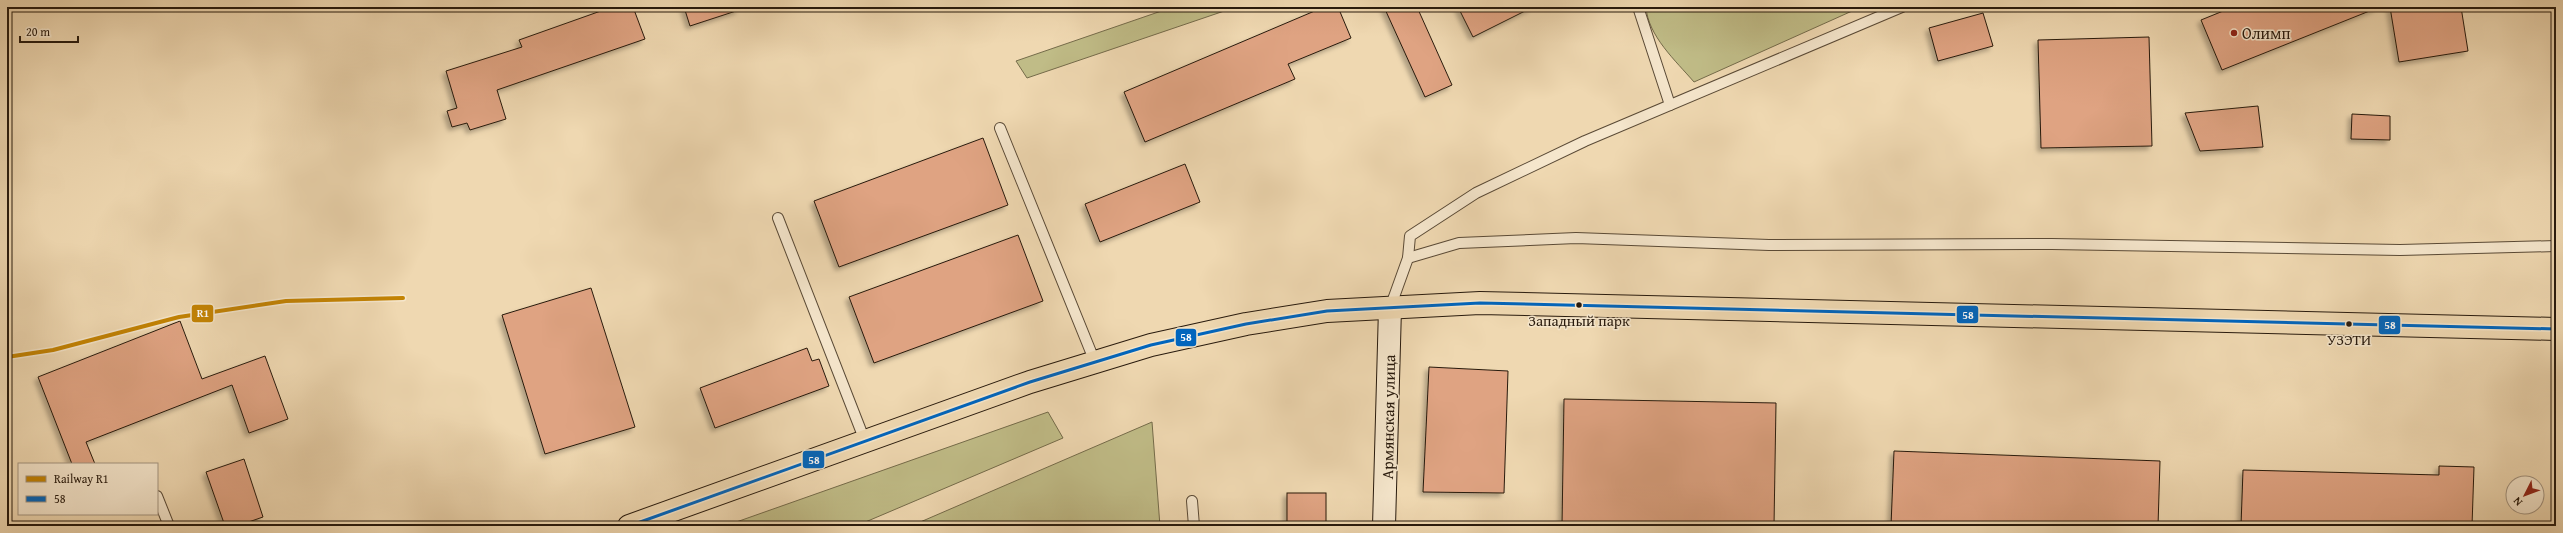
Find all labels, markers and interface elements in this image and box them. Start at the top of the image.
scale bar [20,18,78,44]
place label: Олимп [2242,21,2290,45]
text: 20 m [26,23,50,40]
marker: Олимп [2229,28,2239,38]
marker: Западный парк [1574,300,1584,310]
line badge: R1 [191,304,214,323]
text: R1 [197,305,210,321]
line badge: 58 [1956,305,1979,324]
text: 58 [1962,307,1974,323]
place label: Западный парк [1528,310,1630,331]
line badge: 58 [2378,315,2401,335]
text: 58 [2384,317,2396,333]
marker: УЗЭТИ [2344,319,2354,329]
line badge: 58 [1175,328,1197,347]
text: 58 [1180,329,1192,345]
place label: УЗЭТИ [2327,329,2371,350]
street label: Армянская улица [1375,354,1401,480]
line badge: 58 [802,450,825,469]
text: 58 [808,452,820,468]
legend [18,463,158,515]
text: Railway R1 [54,470,109,487]
north arrow [2505,475,2545,515]
text: 58 [54,490,66,507]
text: N [2509,493,2526,510]

